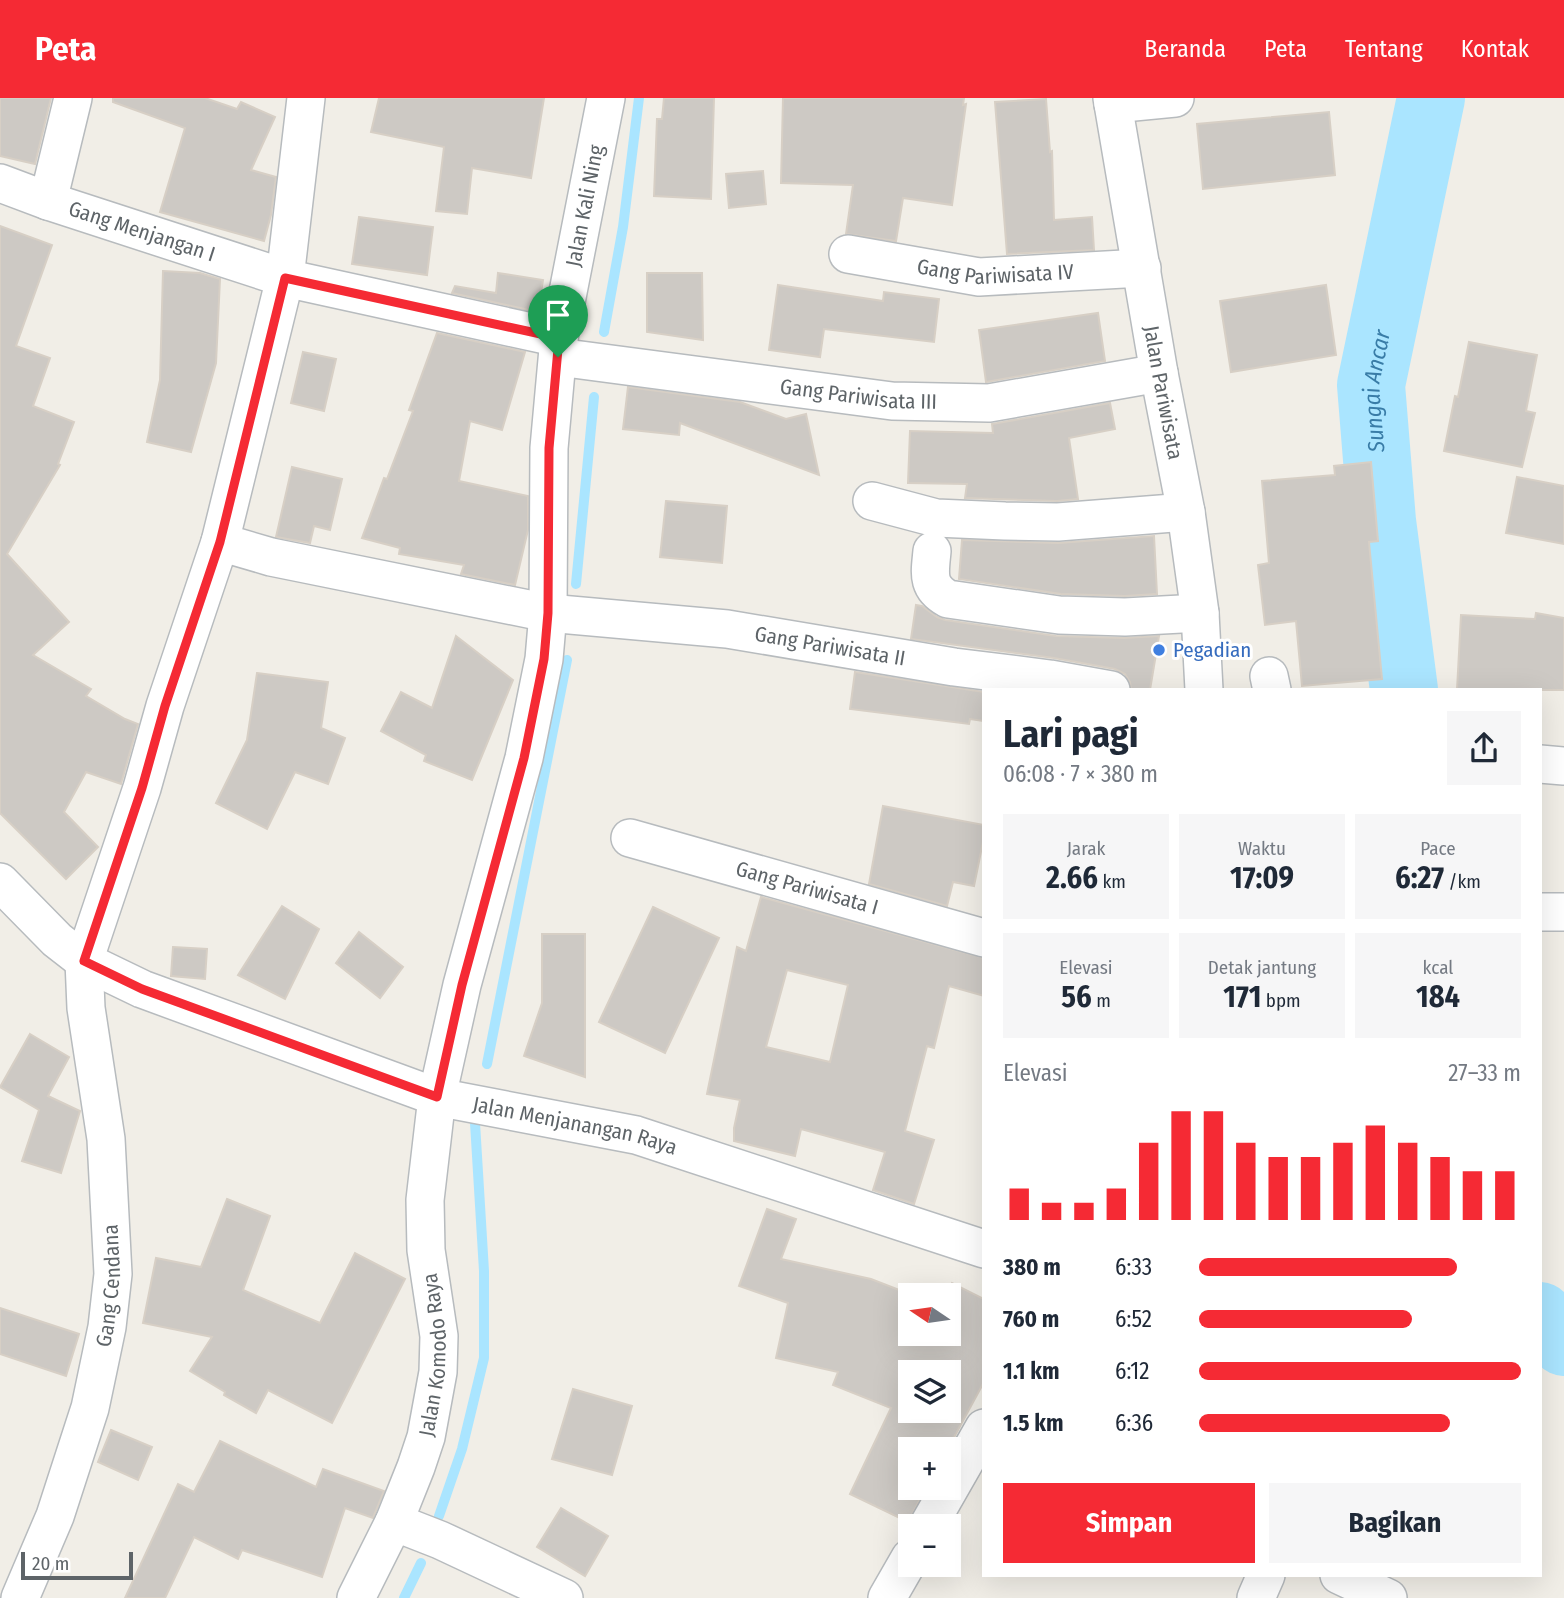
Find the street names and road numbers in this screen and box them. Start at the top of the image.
street label: Jalan Kali Ning [560,143,610,269]
street label: Gang Menjangan I [65,196,218,267]
street label: Gang Pariwisata IV [915,253,1075,290]
street label: Jalan Pariwisata [1138,324,1189,462]
street label: Gang Pariwisata III [778,373,937,415]
street label: Gang Pariwisata II [753,621,907,672]
street label: Gang Pariwisata I [733,856,881,920]
street label: Jalan Menjanangan Raya [471,1091,680,1161]
street label: Gang Cendana [90,1224,126,1349]
street label: Jalan Komodo Raya [413,1271,453,1438]

